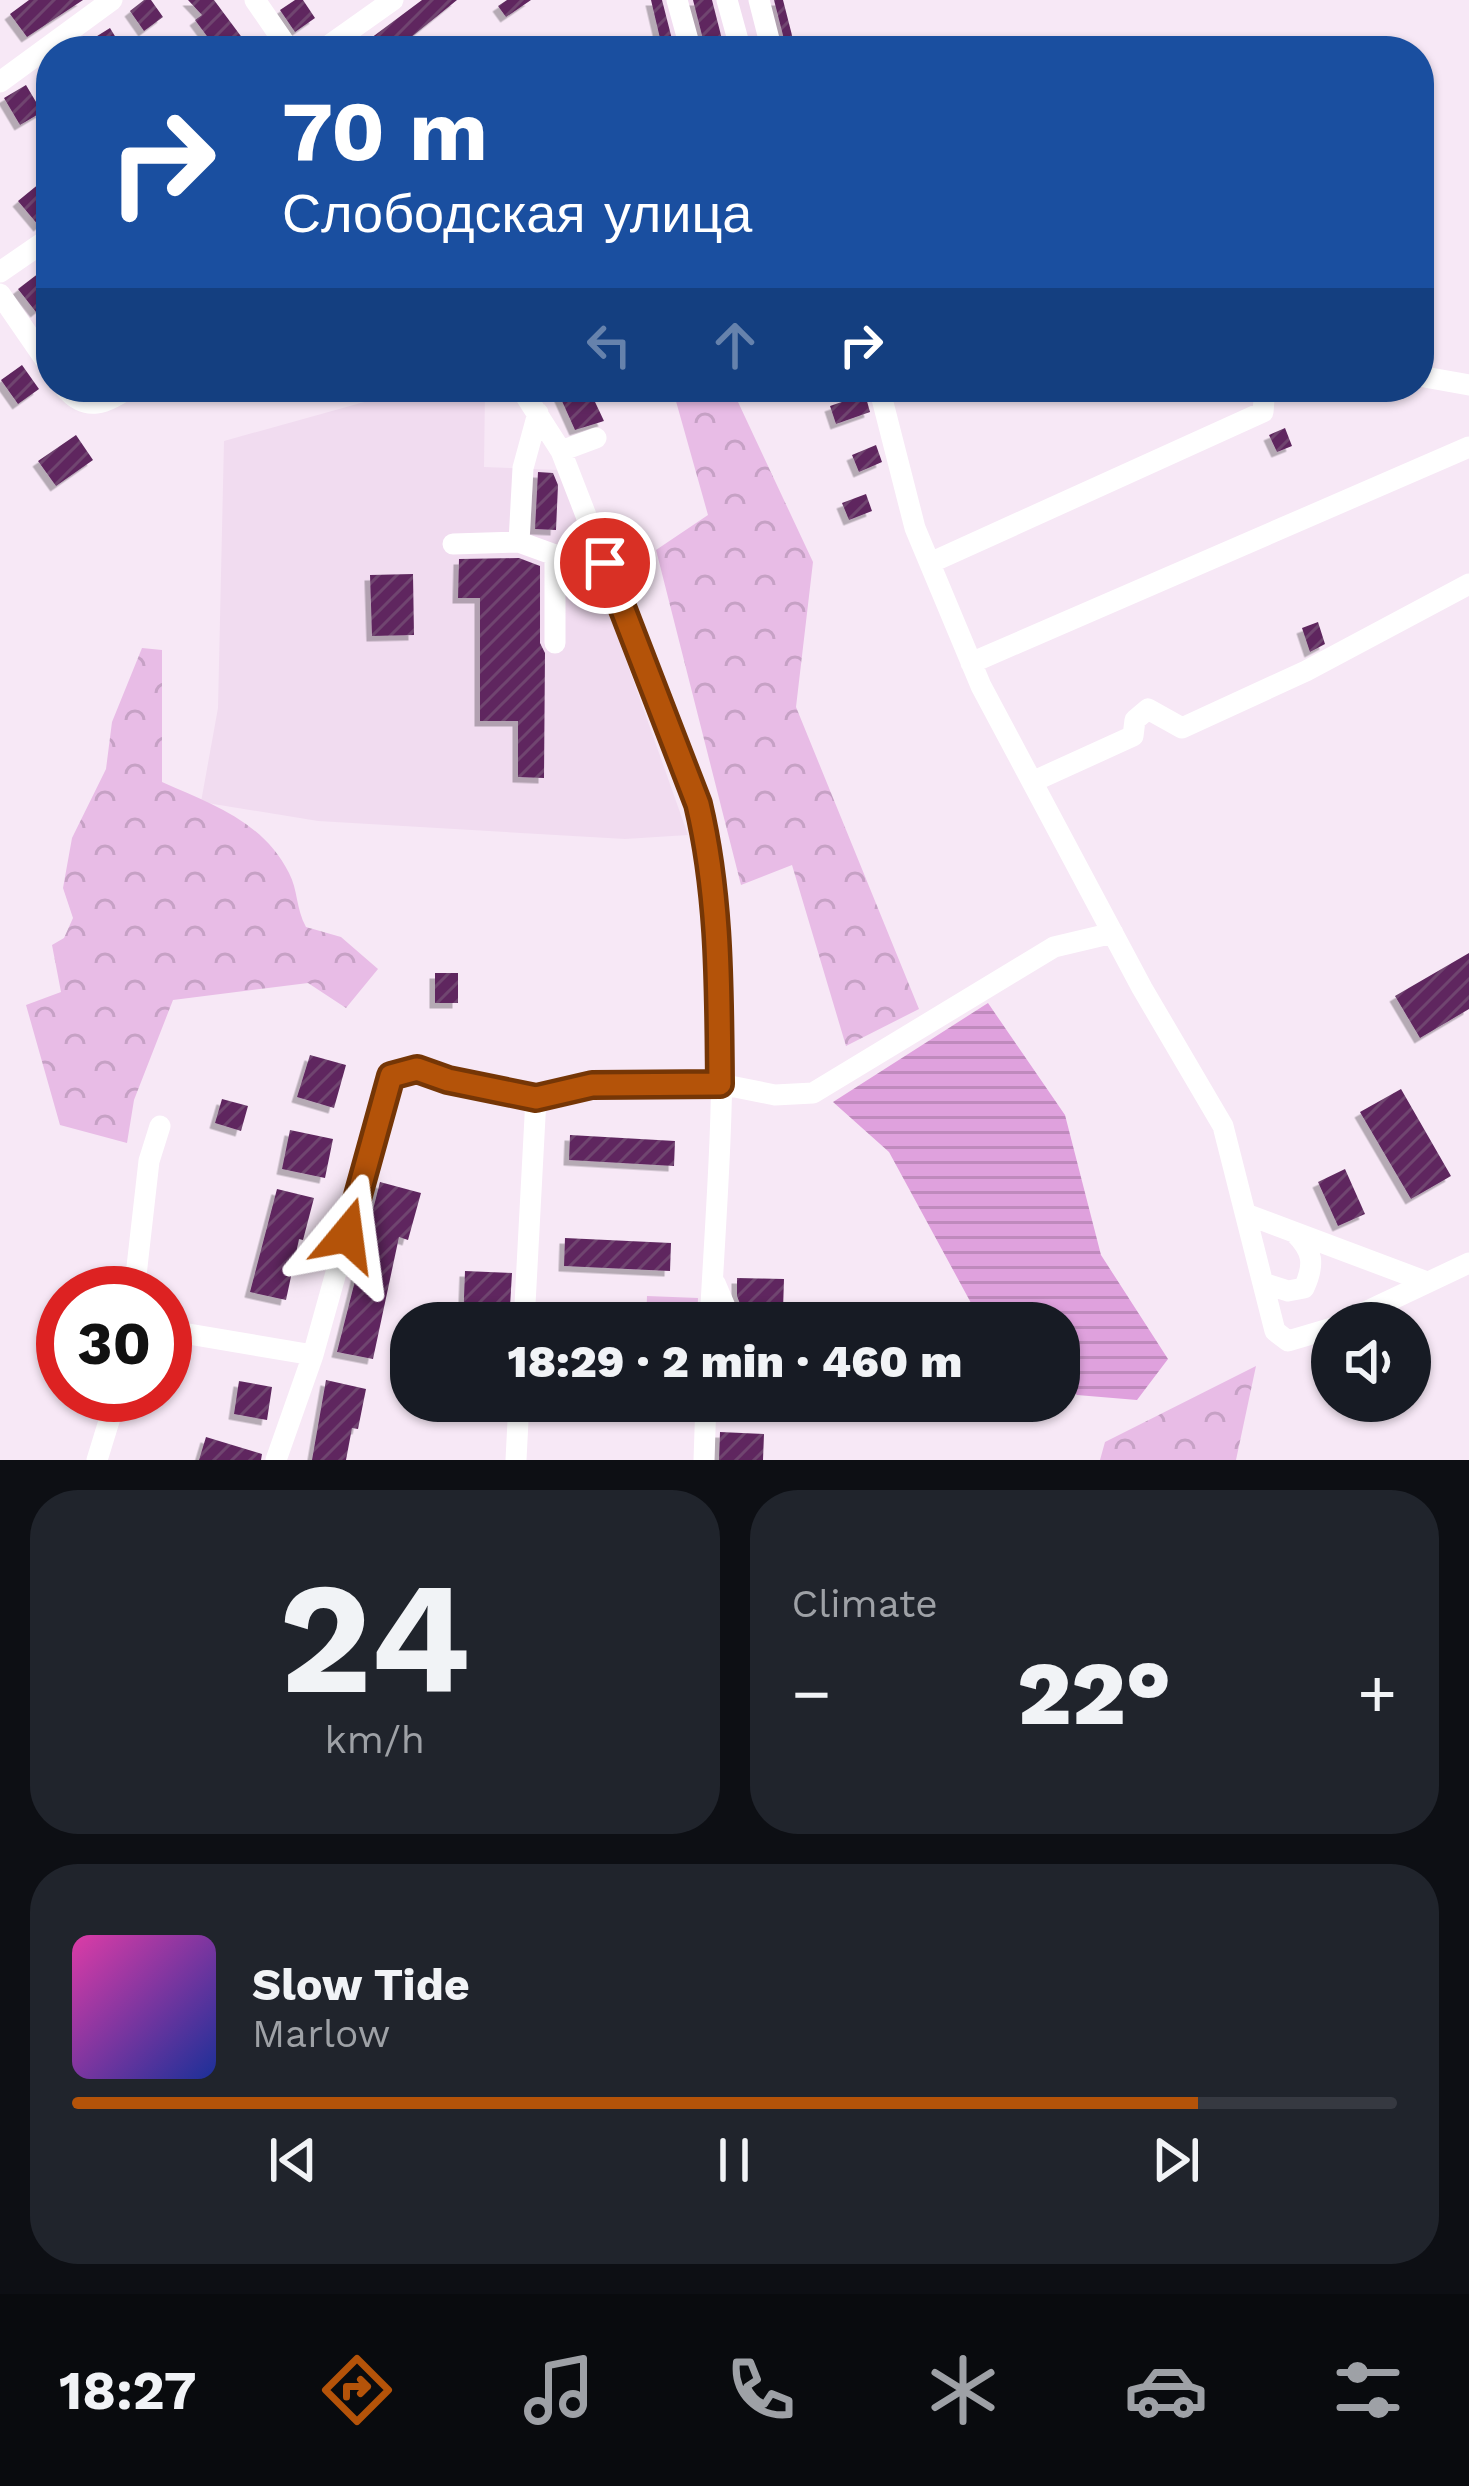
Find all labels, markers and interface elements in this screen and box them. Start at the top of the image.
text: 70 m [282,82,488,180]
icon: right [84,84,240,240]
text: Слободская улица [282,182,752,245]
icon: left [576,312,642,378]
icon: ahead [702,312,768,378]
icon: right [828,312,894,378]
pin [554,512,656,614]
icon: arrive [572,530,638,596]
position arrow [284,1172,410,1298]
speed limit sign: 30 [36,1266,192,1422]
map controls [1311,1302,1431,1422]
button: sound [1311,1302,1431,1422]
text: 18:29 · 2 min · 460 m [508,1335,962,1388]
text: 24 [279,1547,471,1730]
text: Climate [792,1581,938,1626]
text: 22° [1017,1640,1171,1746]
text: − [792,1655,831,1732]
text: + [1357,1655,1397,1732]
text: km/h [325,1717,425,1762]
text: Slow Tide [252,1958,470,2011]
text: Marlow [252,2011,390,2056]
icon: previous [260,2127,326,2193]
icon: pause [701,2127,767,2193]
icon: next [1143,2127,1209,2193]
icon: directions [315,2348,399,2432]
icon: music [517,2348,601,2432]
icon: phone [719,2348,803,2432]
icon: climate [921,2348,1005,2432]
icon: car [1124,2348,1208,2432]
icon: filters [1326,2348,1410,2432]
text: 18:27 [59,2359,197,2422]

